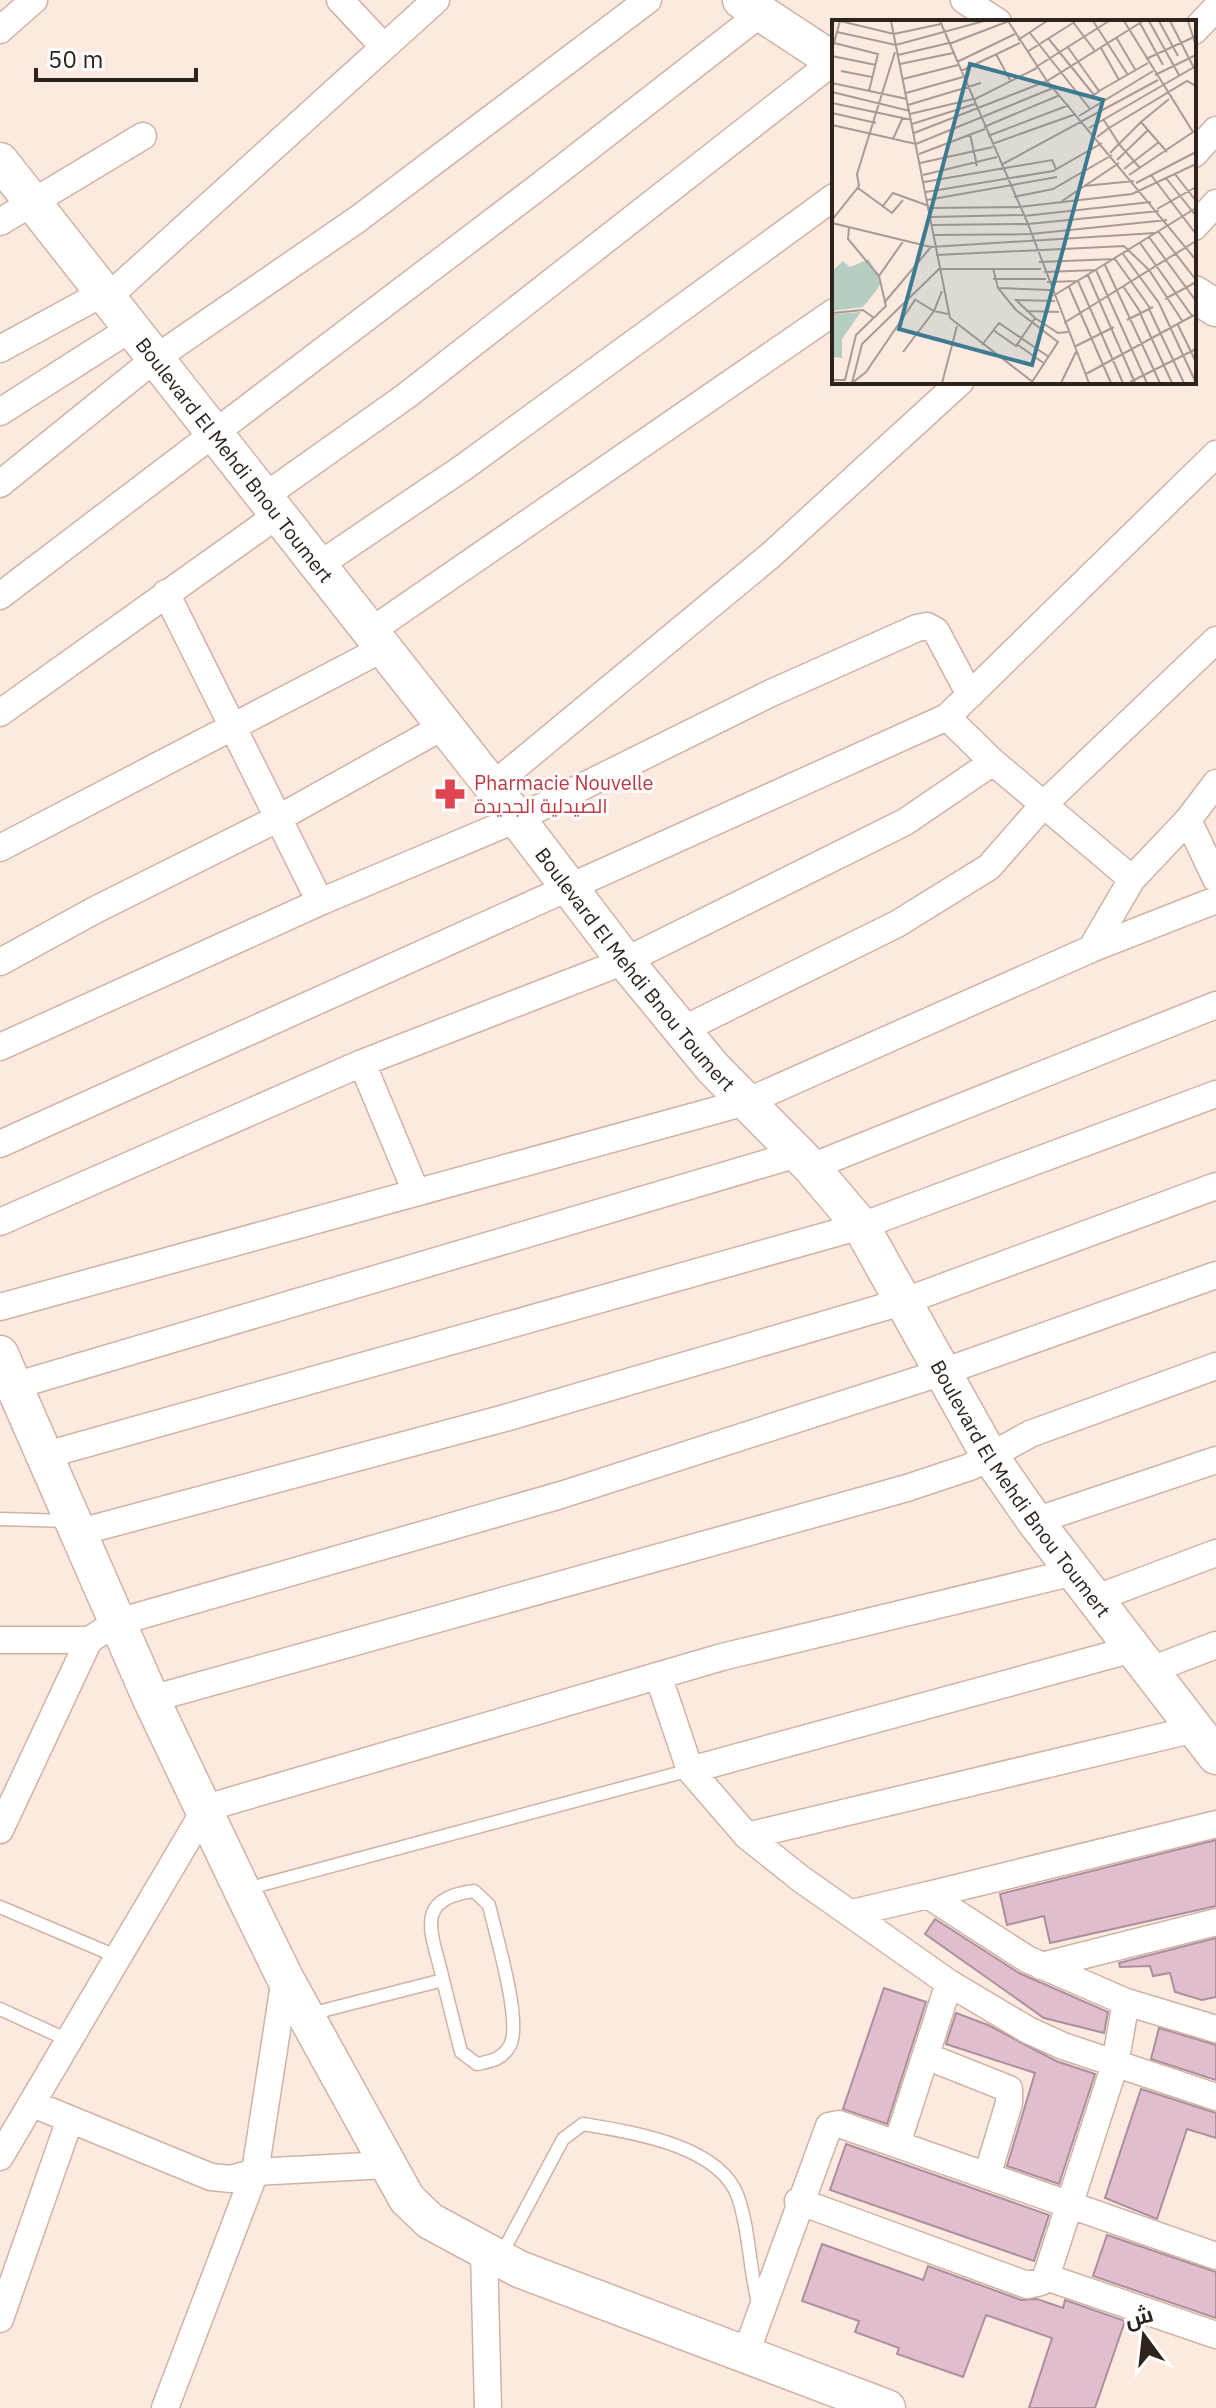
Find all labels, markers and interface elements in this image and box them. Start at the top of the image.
inset map [832,20,1196,384]
scale bar [36,32,196,82]
text: 50 m [48,43,103,75]
street label: Boulevard El Mehdi Bnou Toumert [130,331,340,588]
place label: Pharmacie Nouvelle الصيدلية الجديدة [474,769,654,819]
pharmacy icon: Pharmacie Nouvelle الصيدلية الجديدة [433,777,467,811]
street label: Boulevard El Mehdi Bnou Toumert [530,842,741,1097]
street label: Boulevard El Mehdi Bnou Toumert [925,1355,1117,1622]
north arrow [1104,2296,1184,2376]
text: ش [1121,2299,1156,2334]

